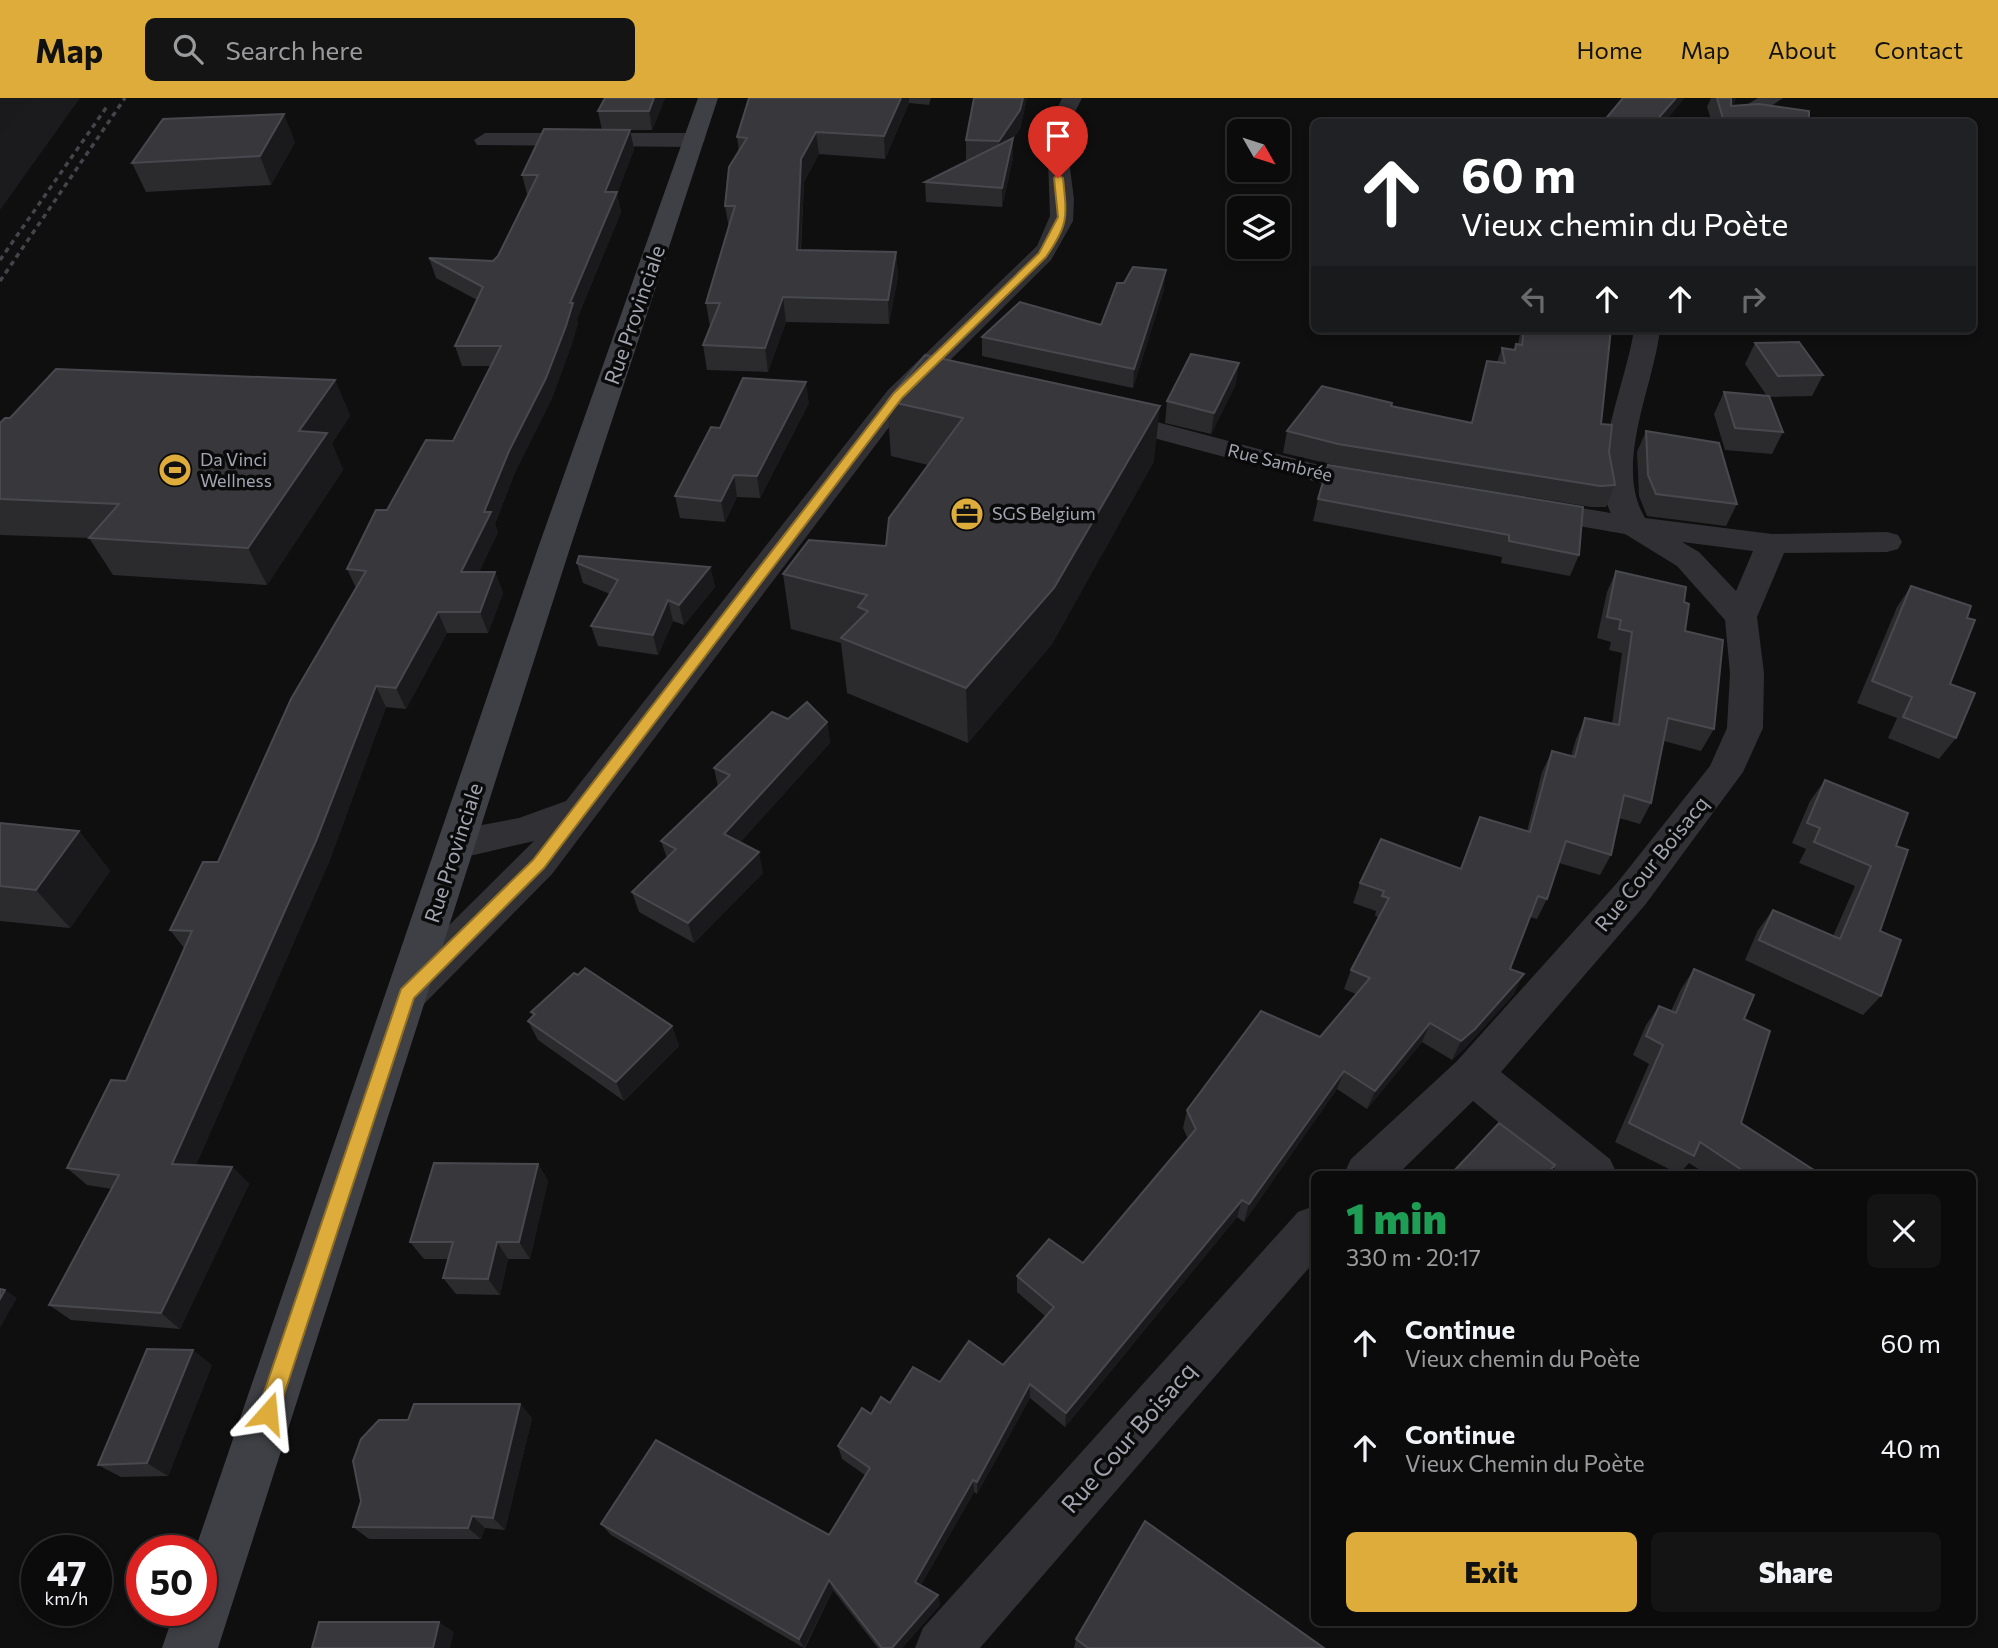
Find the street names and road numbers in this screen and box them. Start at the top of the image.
street label: Rue Provinciale [598,242,669,387]
street label: Rue Sambrée [1226,438,1335,486]
street label: Rue Provinciale [418,779,487,926]
street label: Rue Cour Boisacq [1589,790,1713,936]
street label: Rue Cour Boisacq [1054,1356,1201,1518]

